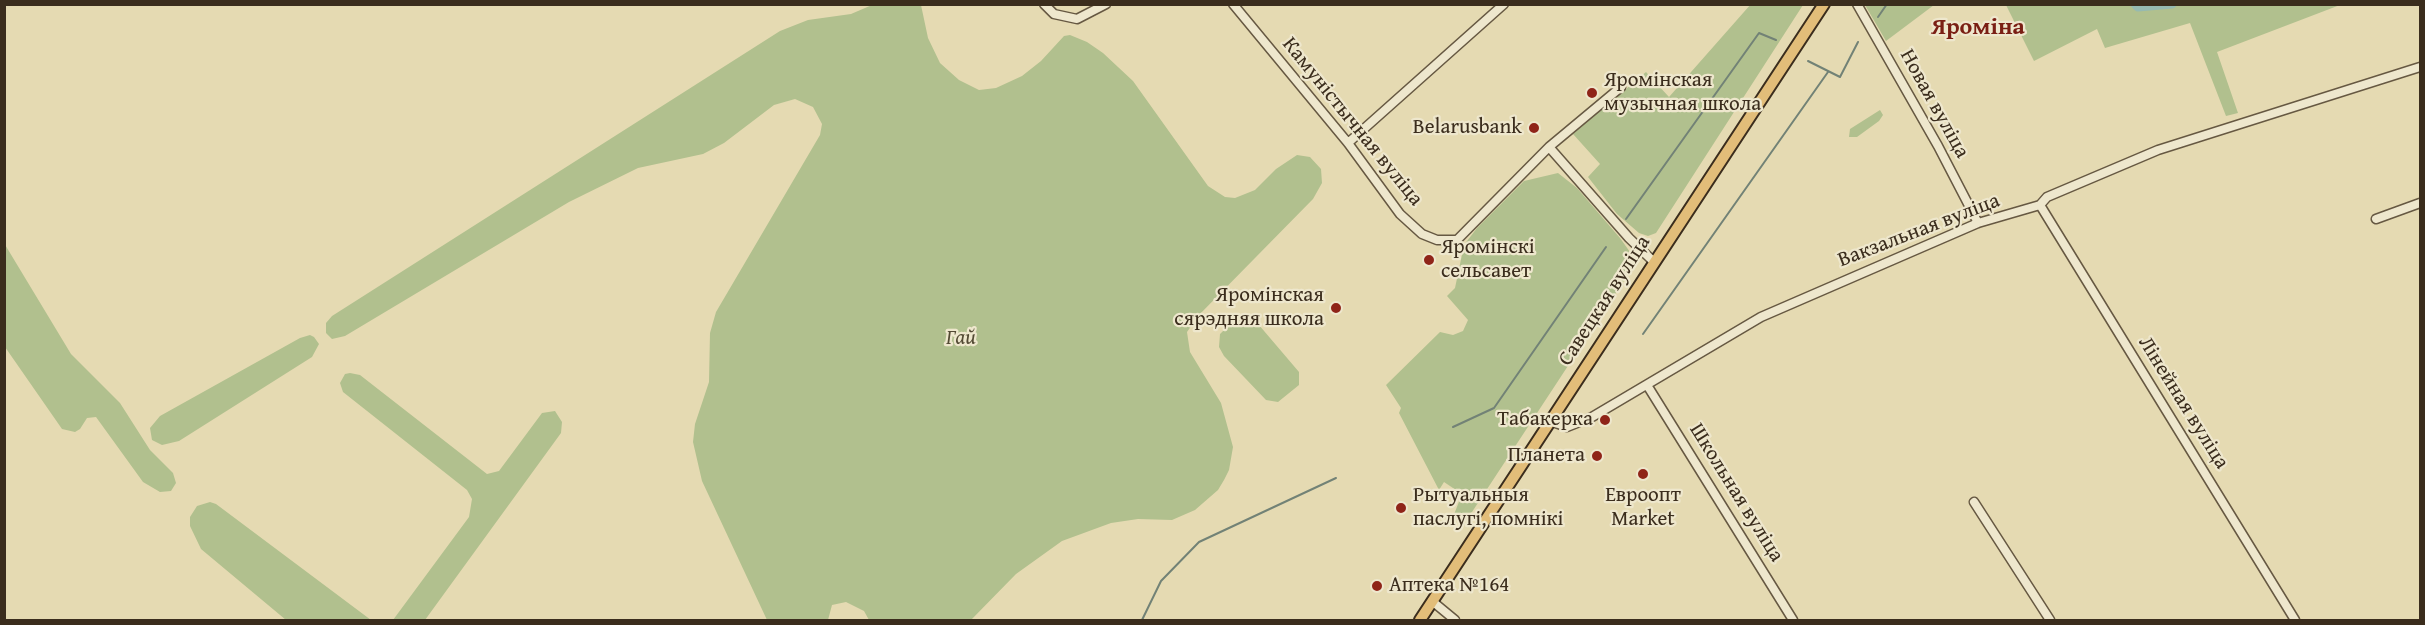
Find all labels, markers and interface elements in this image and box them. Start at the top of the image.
district label: Яроміна [1931,14,2025,42]
street label: Камуністычная вуліца [1276,33,1428,211]
street label: Новая вуліца [1894,45,1974,163]
place label: Яромінская музычная школа [1604,68,1761,118]
marker: Яромінская музычная школа [1585,86,1599,100]
place label: Belarusbank [1413,115,1522,141]
marker: Belarusbank [1527,121,1541,135]
street label: Вакзальная вуліца [1835,189,2003,273]
street label: Савецкая вуліца [1554,231,1656,371]
place label: Яромінскі сельсавет [1441,235,1535,285]
marker: Яромінскі сельсавет [1422,253,1436,267]
place label: Яромінская сярэдняя школа [1174,283,1324,333]
marker: Яромінская сярэдняя школа [1329,301,1343,315]
park label: Гай [946,326,976,352]
street label: Лінейная вуліца [2132,332,2234,474]
place label: Табакерка [1497,407,1593,433]
marker: Табакерка [1598,413,1612,427]
street label: Школьная вуліца [1683,419,1789,567]
place label: Планета [1508,443,1585,469]
marker: Планета [1590,449,1604,463]
marker: Евроопт Market [1636,467,1650,481]
place label: Рытуальныя паслугі, помнікі [1413,483,1563,533]
place label: Евроопт Market [1605,483,1681,533]
marker: Рытуальныя паслугі, помнікі [1394,501,1408,515]
place label: Аптека №164 [1389,573,1509,599]
marker: Аптека №164 [1370,579,1384,593]

